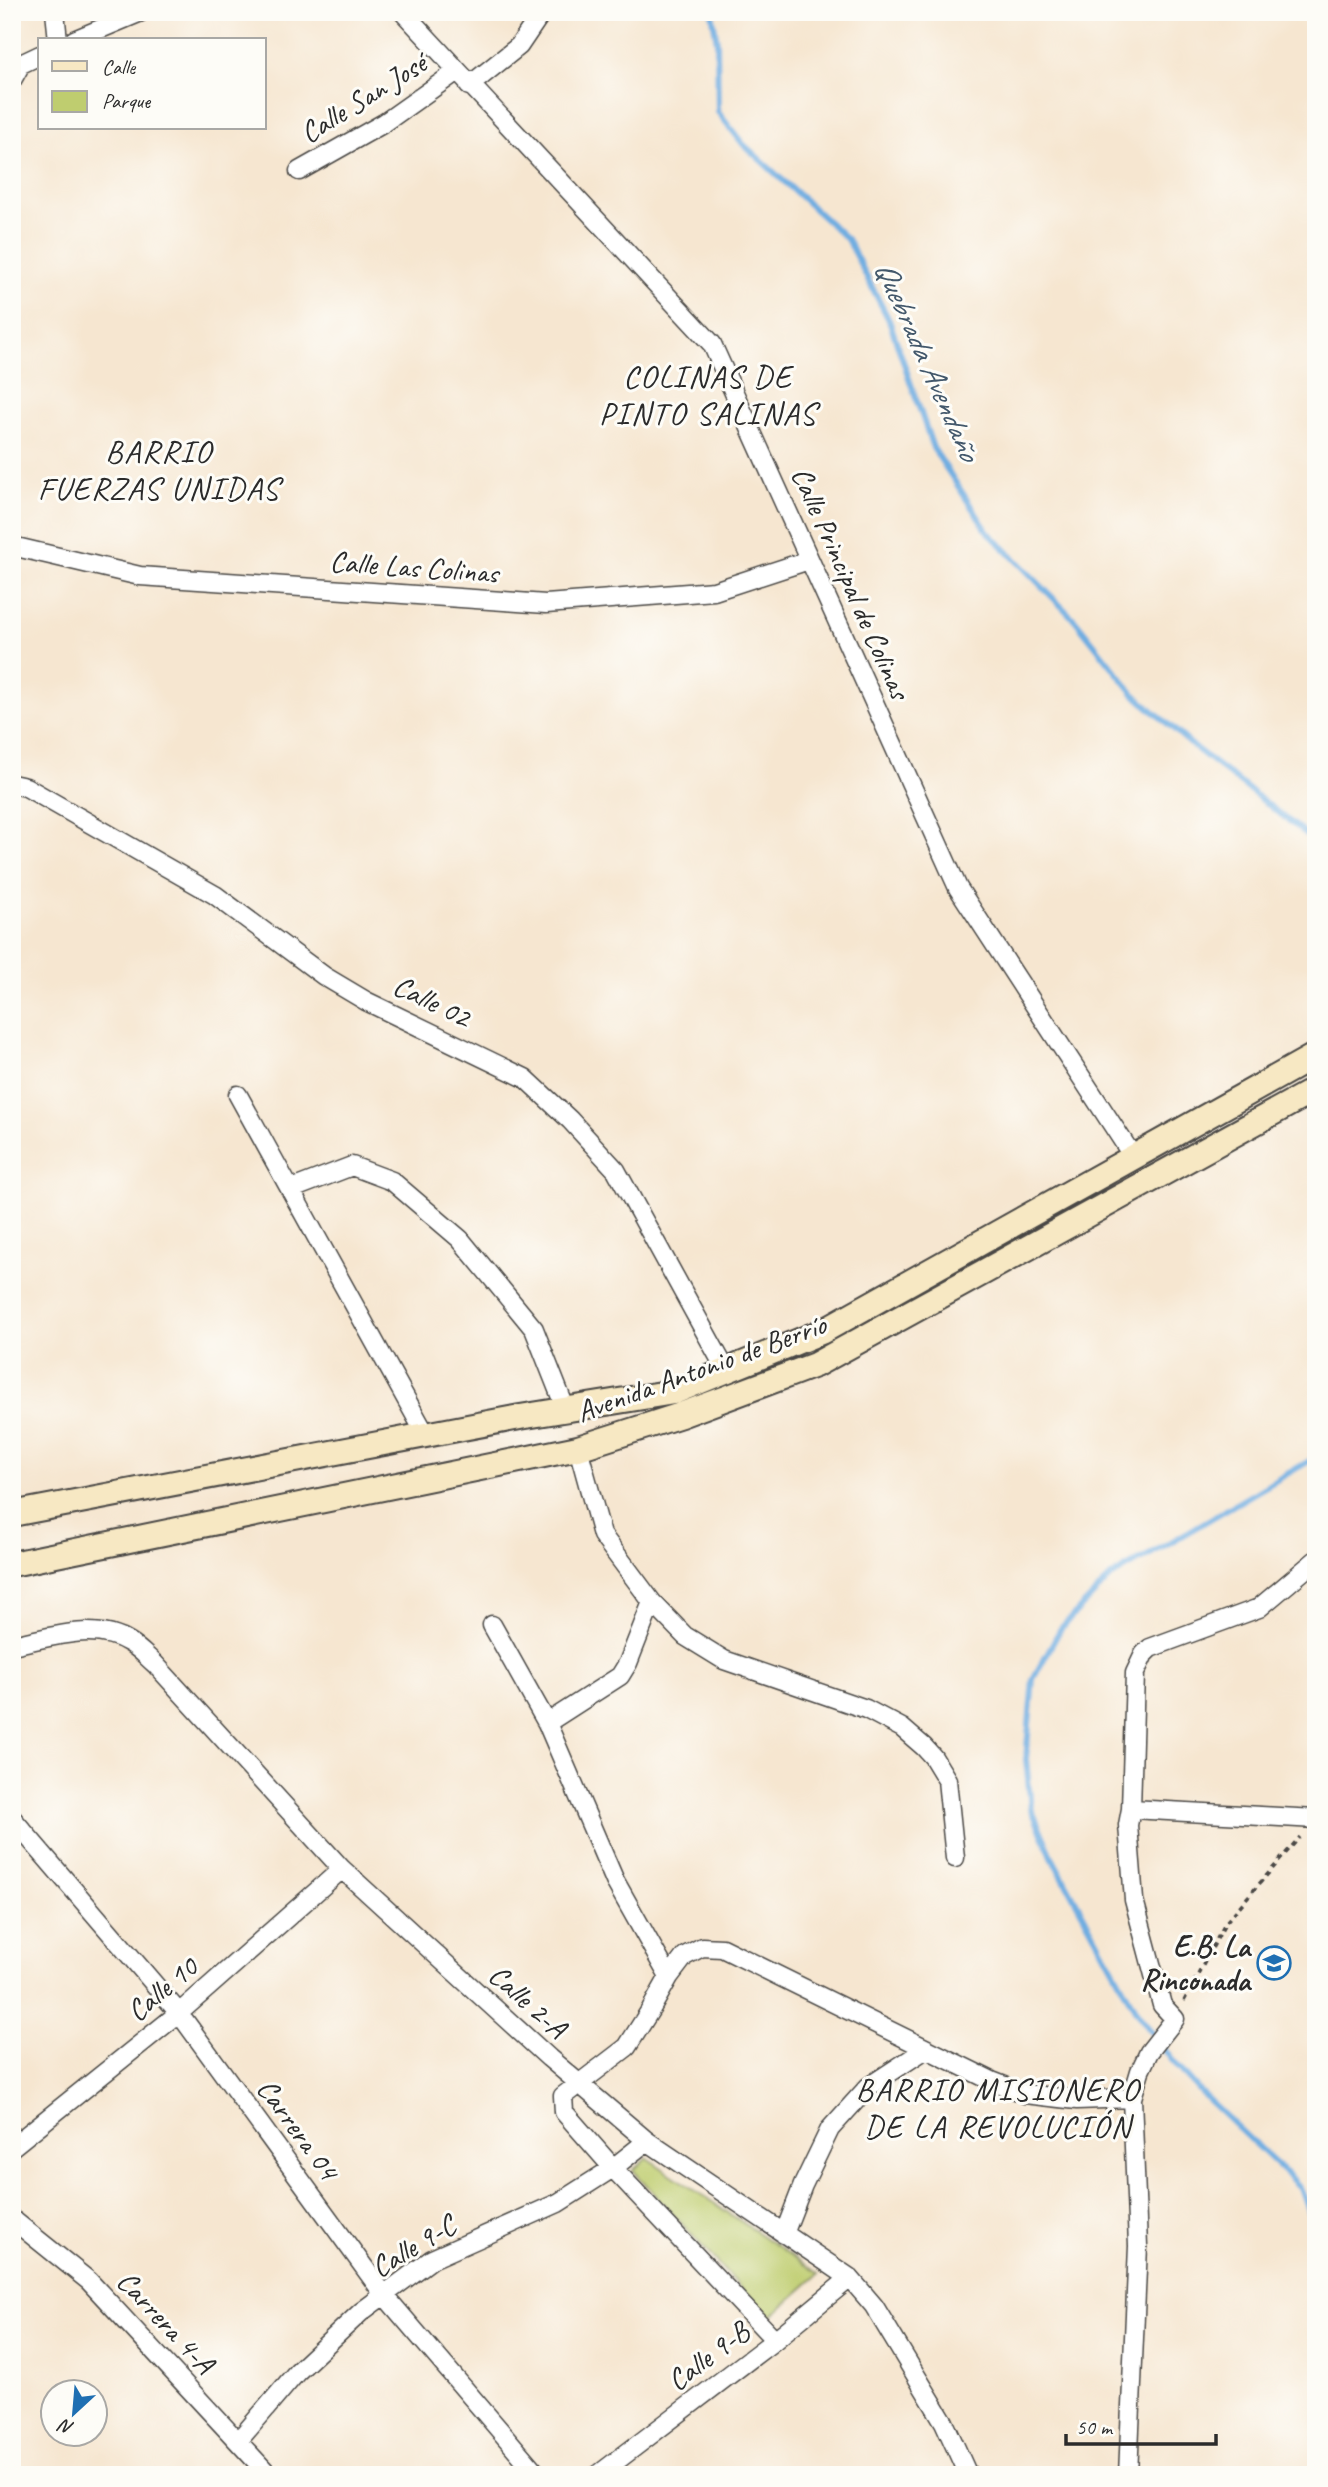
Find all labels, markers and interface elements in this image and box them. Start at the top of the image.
legend [38,38,266,130]
street label: Calle San José [293,42,437,152]
text: Calle [102,54,136,80]
text: Parque [102,88,151,114]
water label: Quebrada Avendaño [865,254,992,471]
district label: COLINAS DE PINTO SALINAS [599,356,822,434]
district label: BARRIO FUERZAS UNIDAS [38,431,285,509]
street label: Calle Principal de Colinas [783,461,920,708]
street label: Calle Las Colinas [329,542,502,592]
street label: Calle 02 [387,966,479,1037]
street label: Avenida Antonio de Berrío [571,1305,832,1431]
place label: E.B. La Rinconada [1141,1927,1253,1999]
school or university icon: E.B. La Rinconada [1255,1944,1293,1982]
street label: Calle 10 [119,1947,207,2030]
street label: Calle 2-A [481,1956,577,2047]
district label: BARRIO MISIONERO DE LA REVOLUCIÓN [856,2069,1141,2147]
street label: Carrera 04 [249,2071,349,2189]
street label: Calle 9-C [364,2205,465,2286]
street label: Carrera 4-A [109,2262,225,2383]
street label: Calle 9-B [659,2311,759,2399]
north arrow [38,2378,108,2448]
scale bar [1066,2403,1216,2447]
text: N [54,2413,78,2441]
text: 50 m [1076,2414,1114,2440]

